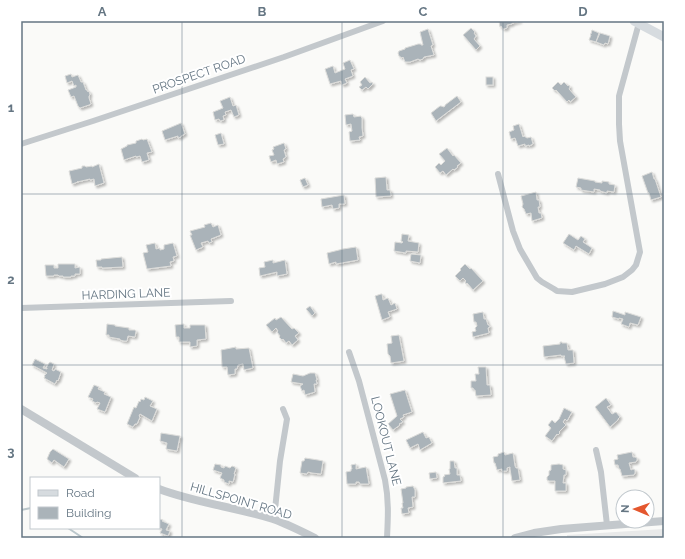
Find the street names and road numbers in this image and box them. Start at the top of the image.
street label: PROSPECT ROAD [151,51,248,97]
street label: HARDING LANE [81,285,171,303]
street label: LOOKOUT LANE [368,395,404,487]
street label: HILLSPOINT ROAD [189,480,294,522]

